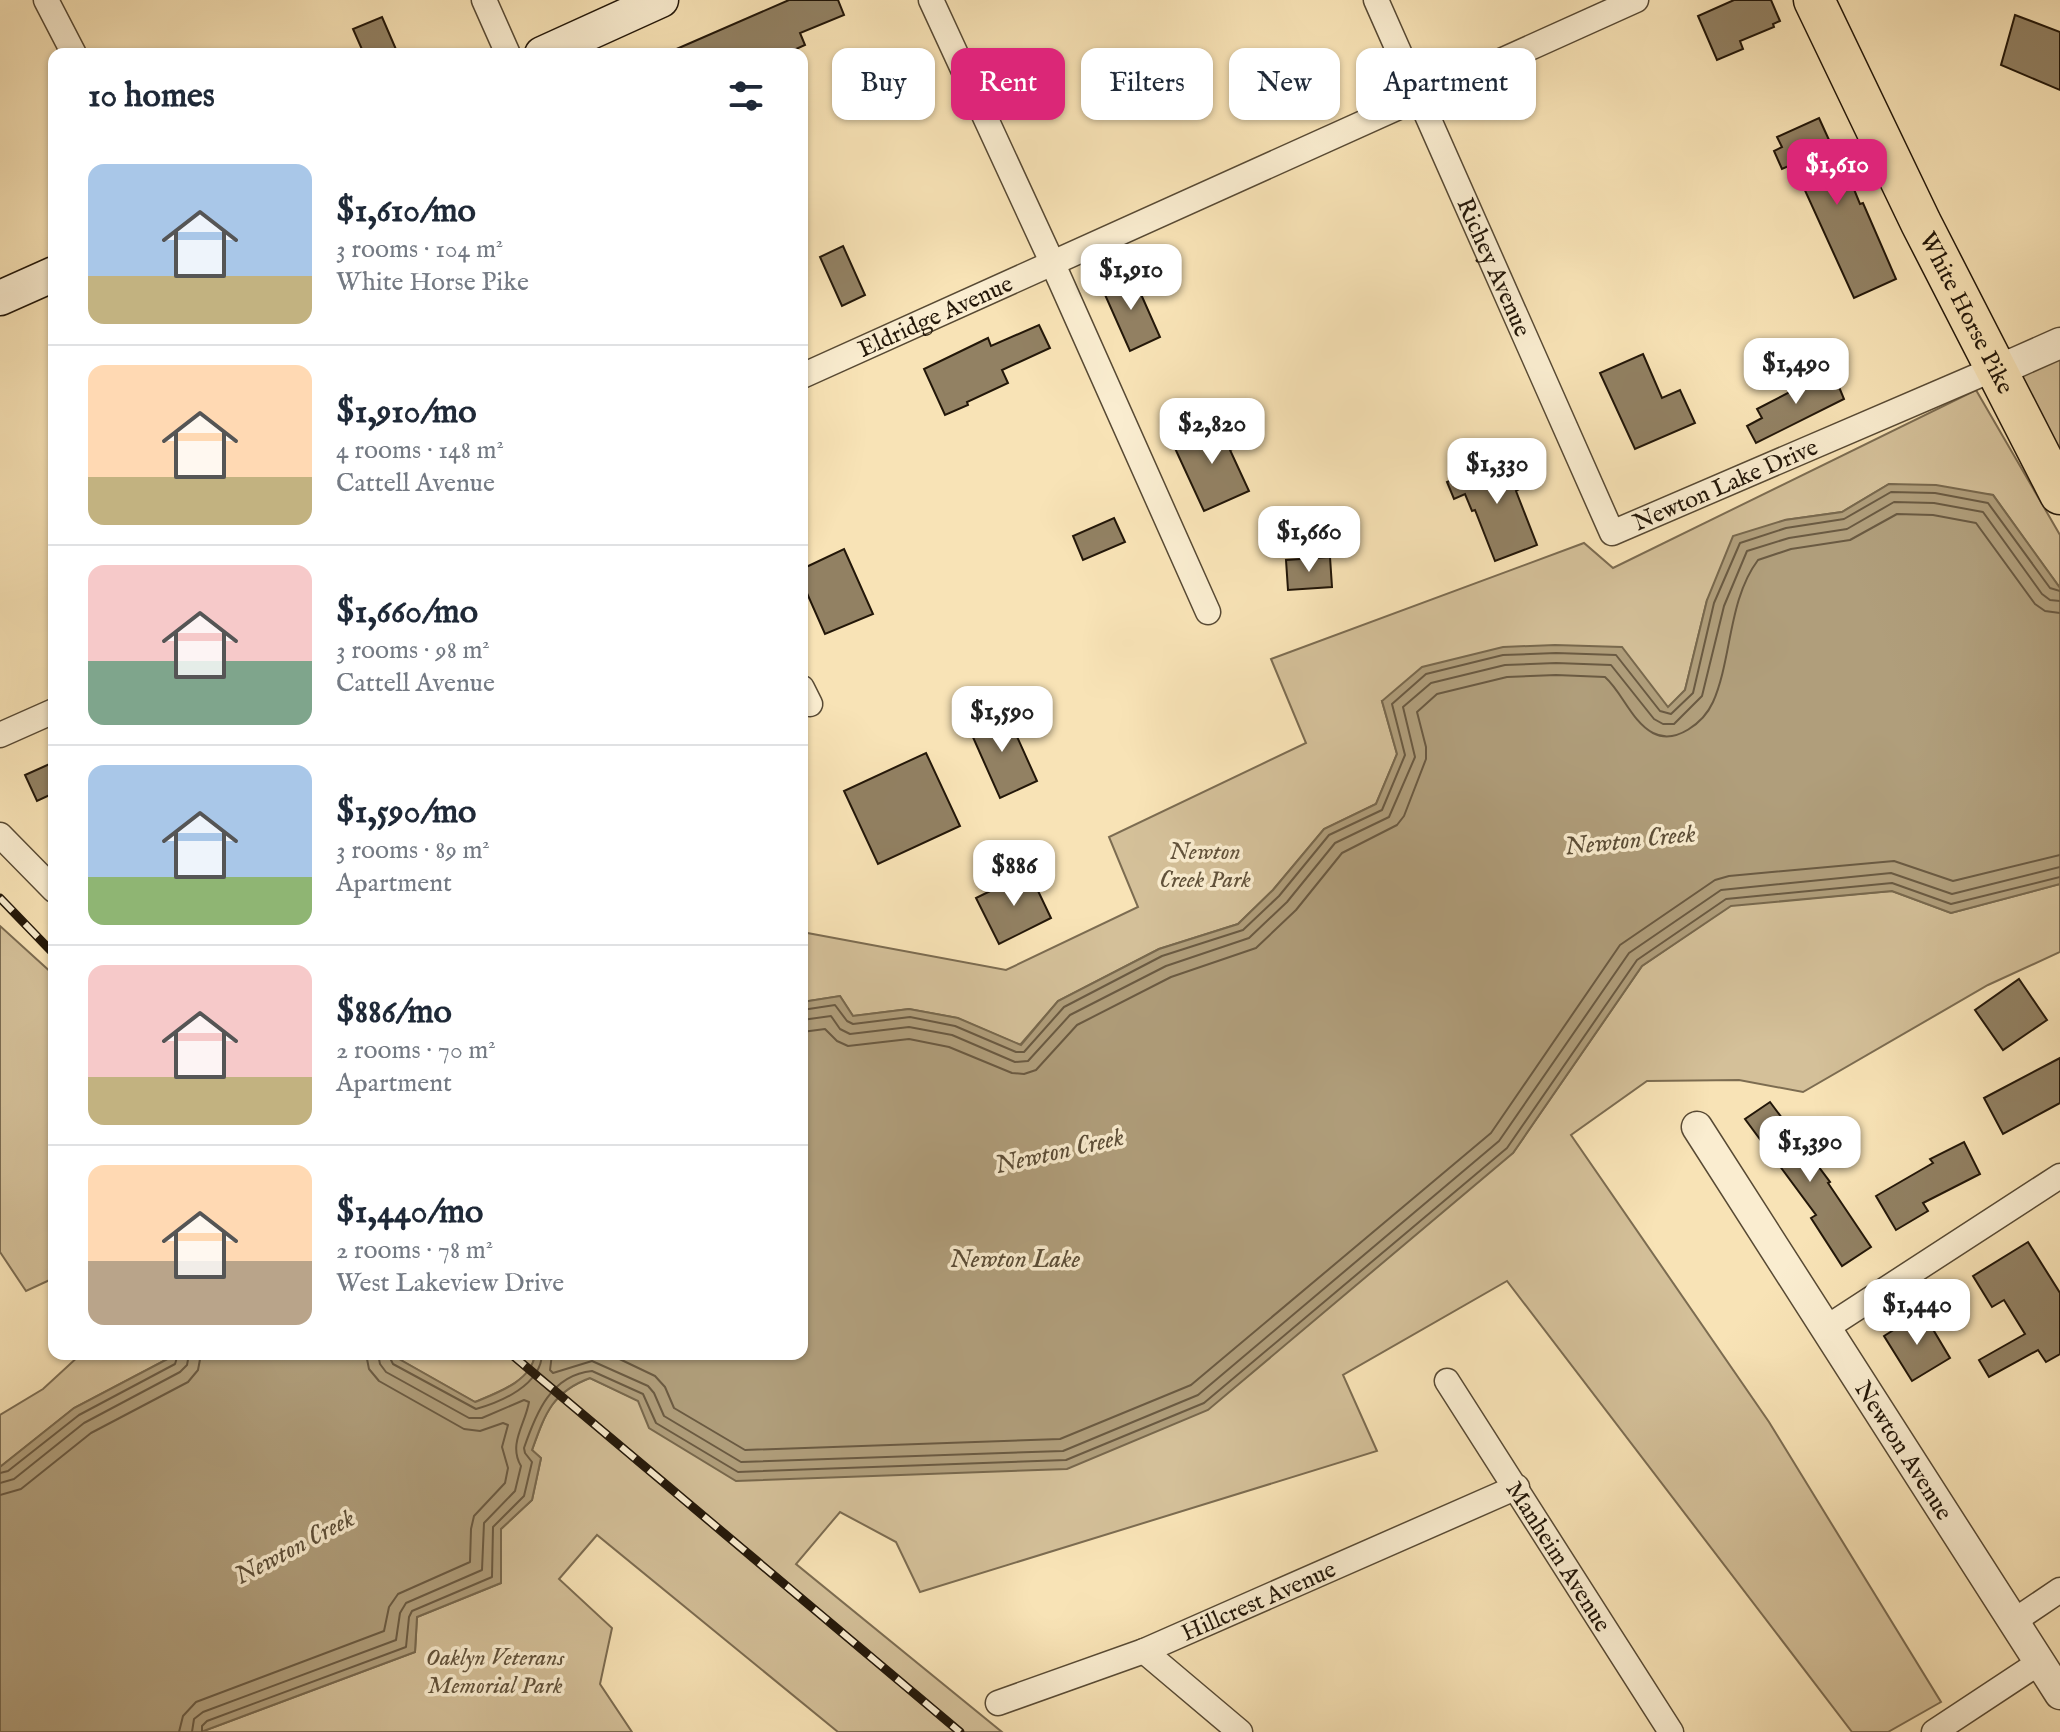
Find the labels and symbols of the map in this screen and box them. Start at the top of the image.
pin: $1,610 [1772,139,1902,207]
street label: Richey Avenue [1449,193,1537,342]
street label: White Horse Pike [1911,227,2020,400]
pin: $1,910 [1066,244,1196,312]
street label: Eldridge Avenue [853,269,1018,366]
pin: $1,490 [1731,338,1861,406]
pin: $2,820 [1147,398,1277,466]
street label: Newton Lake Drive [1628,432,1823,539]
pin: $1,330 [1432,438,1562,506]
pin: $1,660 [1244,506,1374,574]
pin: $1,590 [937,686,1067,754]
water label: Newton Creek [1563,817,1698,864]
park label: Newton Creek Park [1159,837,1251,896]
pin: $886 [967,840,1061,908]
pin: $1,390 [1745,1116,1875,1184]
water label: Newton Creek [991,1120,1128,1182]
water label: Newton Lake [950,1243,1081,1276]
pin: $1,440 [1852,1279,1982,1347]
street label: Newton Avenue [1847,1376,1959,1527]
street label: Manheim Avenue [1498,1476,1617,1638]
water label: Newton Creek [229,1502,361,1593]
street label: Hillcrest Avenue [1177,1555,1341,1650]
park label: Oaklyn Veterans Memorial Park [426,1643,565,1702]

